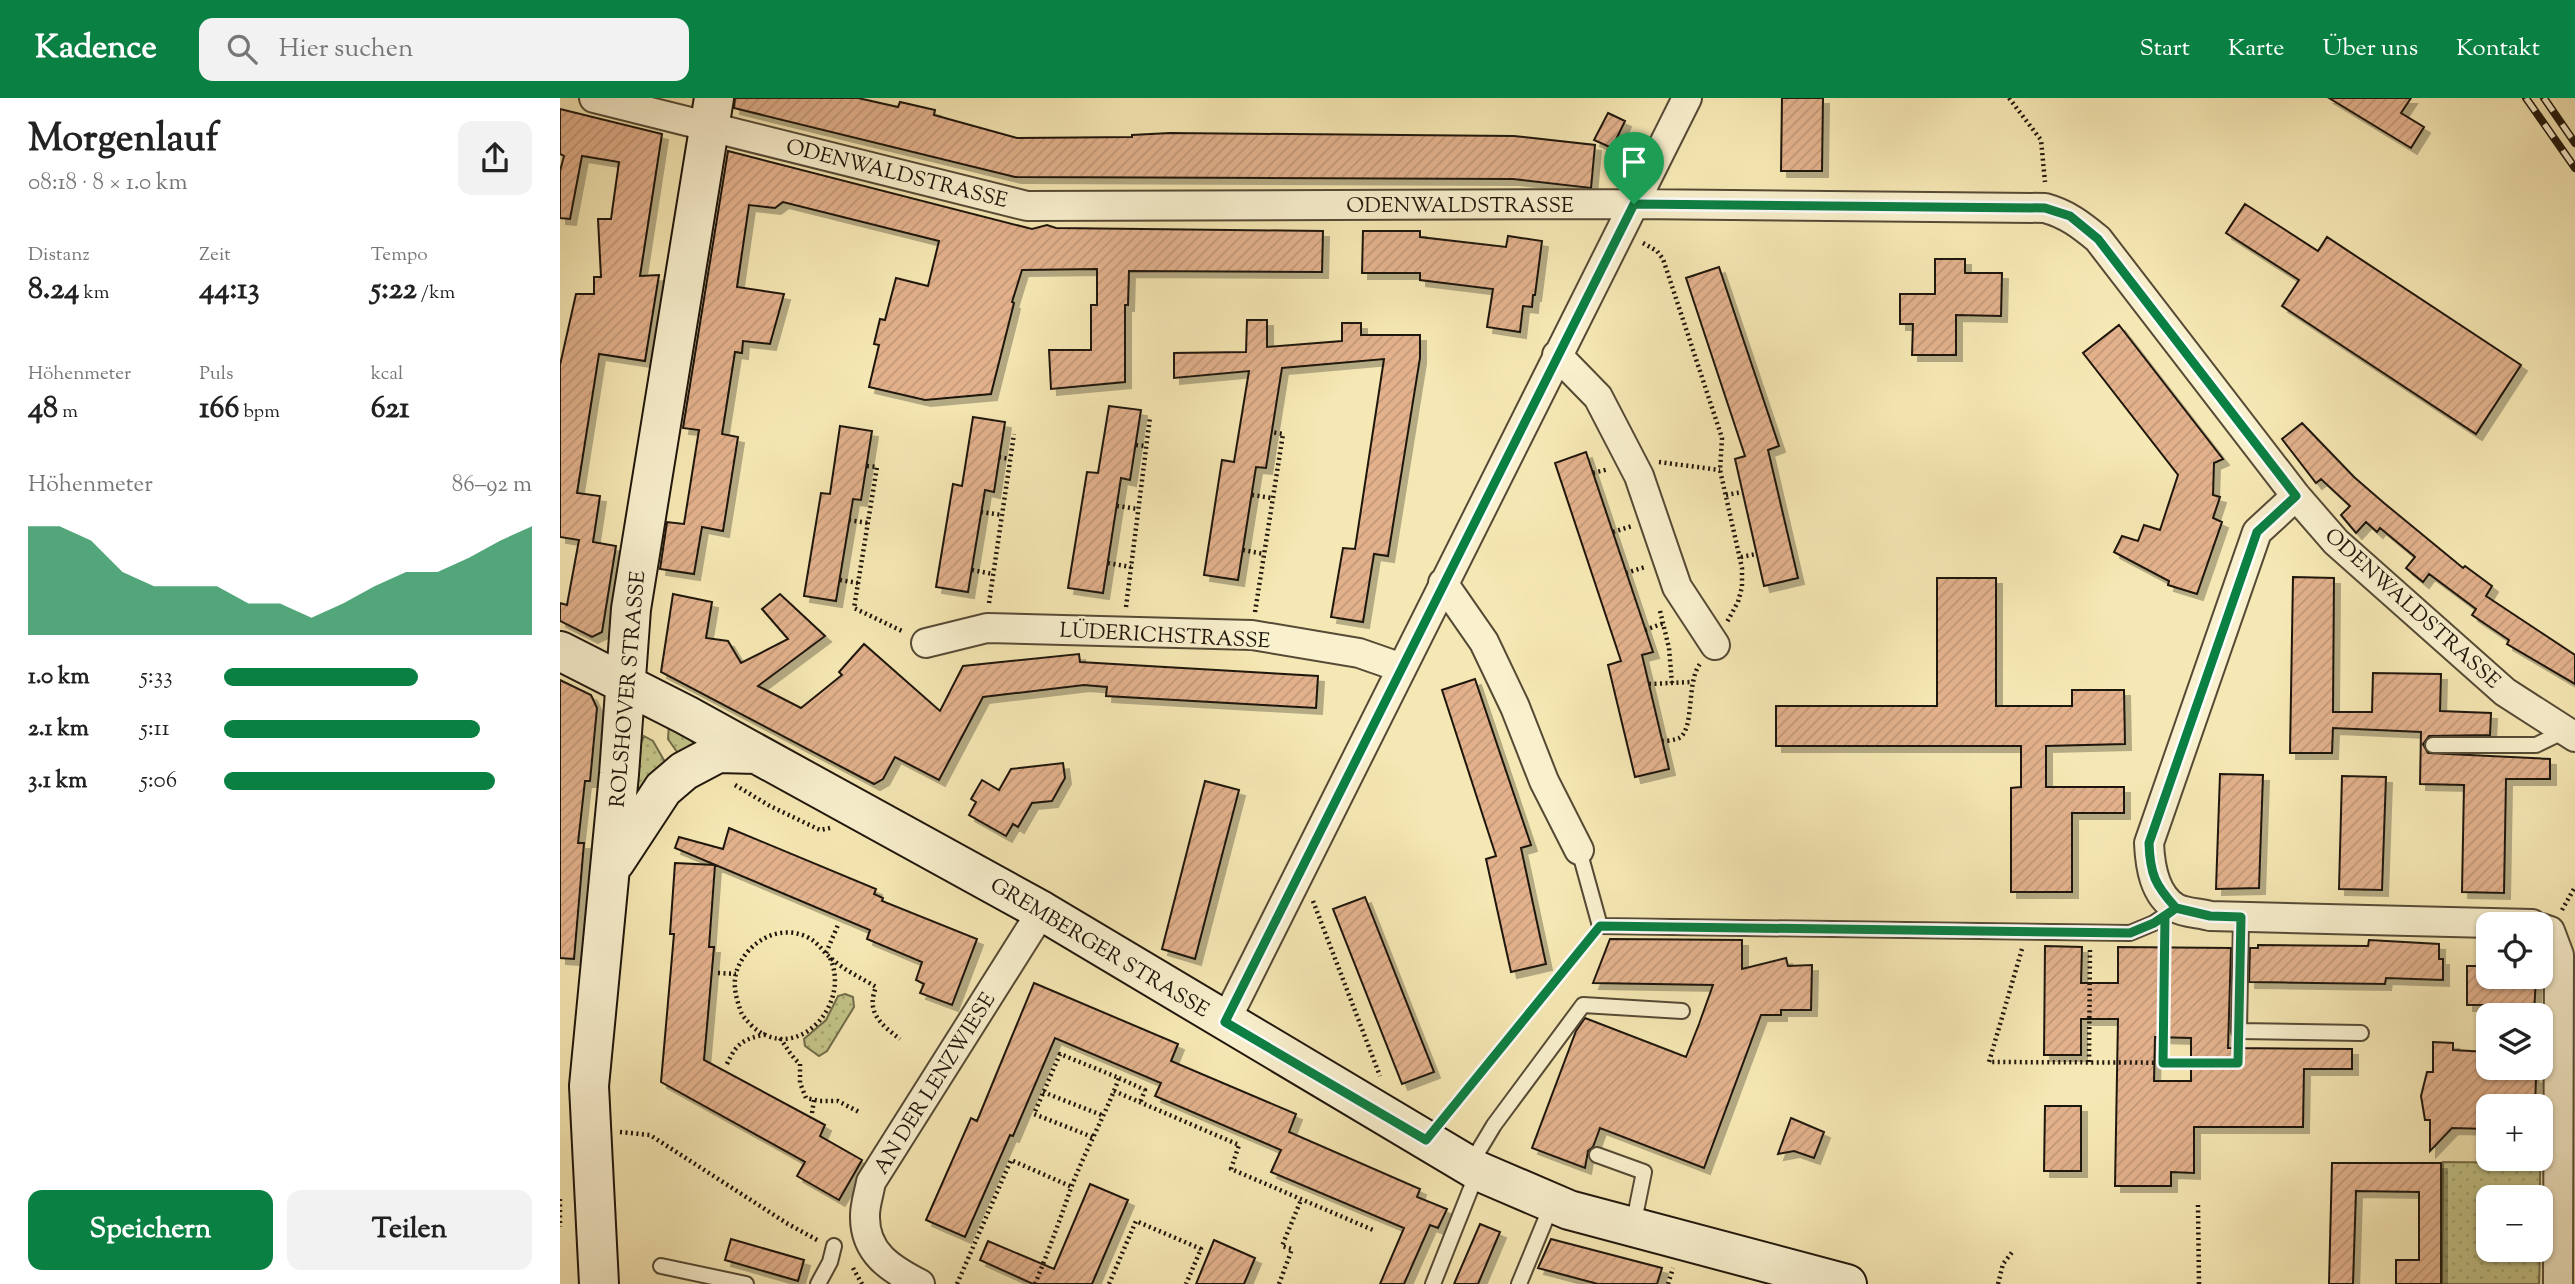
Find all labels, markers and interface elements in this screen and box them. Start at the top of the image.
search box [199,18,689,81]
text: Kadence [35,25,157,73]
icon: search [223,30,261,68]
text: Hier suchen [279,31,413,68]
text: Start [2139,32,2190,66]
text: Karte [2228,32,2284,66]
text: Über uns [2322,32,2418,66]
text: Kontakt [2456,32,2540,66]
text: Morgenlauf [28,114,219,168]
button: share [458,121,532,195]
pin [1604,132,1664,204]
street label: ODENWALDSTRASSE [783,133,1011,217]
icon: arrive [1615,143,1653,181]
text: 08:18 · 8 × 1.0 km [28,167,188,200]
street label: ODENWALDSTRASSE [1346,192,1574,222]
text: Distanz [28,242,90,269]
text: Zeit [199,242,231,269]
text: Tempo [371,242,428,269]
text: 8.24 [28,269,79,312]
text: 44:13 [199,269,260,312]
text: 5:22 [371,269,417,312]
text: km [79,280,110,307]
text: /km [417,280,455,307]
text: Höhenmeter [28,361,131,388]
text: Puls [199,361,234,388]
text: kcal [371,361,403,388]
text: 48 [28,388,58,431]
text: 166 [199,388,239,431]
text: 621 [371,388,410,431]
text: m [58,399,78,426]
text: bpm [239,399,280,426]
text: Höhenmeter [28,469,153,502]
text: 86–92 m [452,469,532,502]
street label: ODENWALDSTRASSE [2317,522,2506,697]
street label: ROLSHOVER STRASSE [604,569,654,809]
street label: LÜDERICHSTRASSE [1059,617,1271,658]
text: 1.0 km [28,661,90,694]
text: 5:33 [140,661,172,694]
text: 2.1 km [28,713,89,746]
text: 5:11 [140,713,170,746]
text: 3.1 km [28,765,87,798]
text: 5:06 [140,765,177,798]
street label: GREMBERGER STRASSE [984,871,1214,1026]
map controls [2476,912,2553,1262]
button: locate [2476,912,2553,989]
street label: AN DER LENZWIESE [868,987,1004,1181]
button: layers [2476,1003,2553,1080]
button: + [2476,1094,2553,1171]
button: − [2476,1185,2553,1262]
button: Speichern [28,1190,273,1270]
button: Teilen [287,1190,532,1270]

